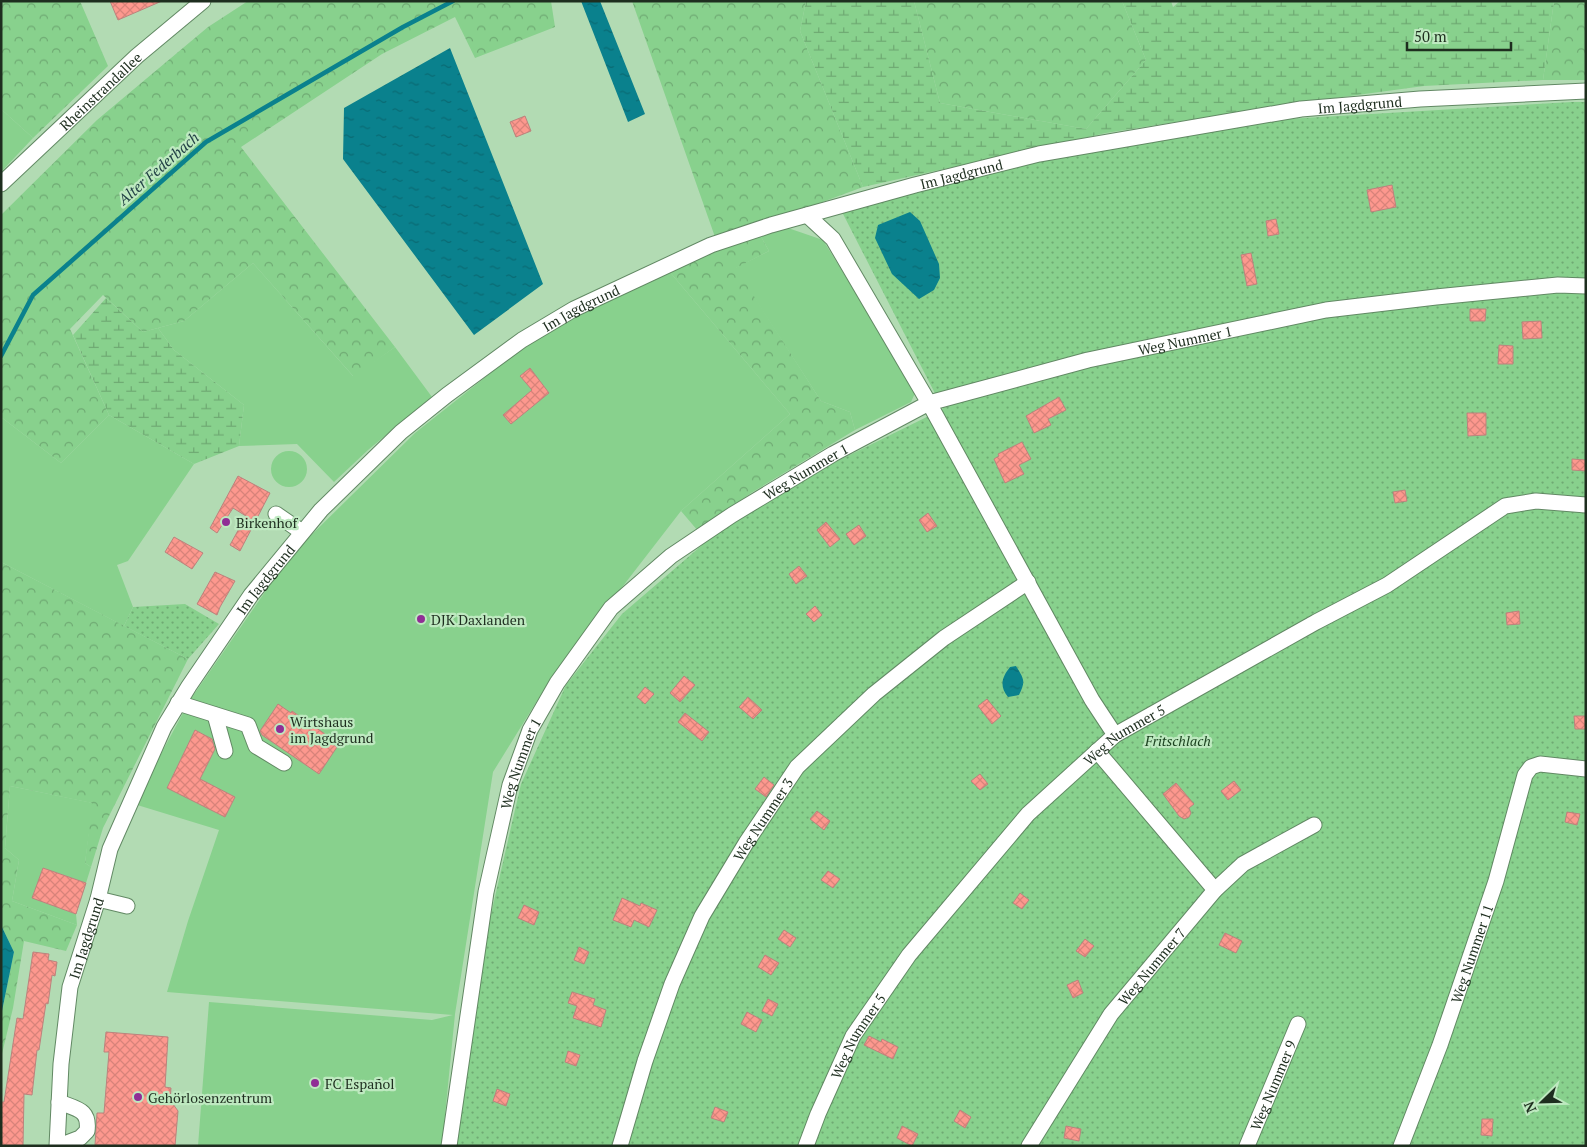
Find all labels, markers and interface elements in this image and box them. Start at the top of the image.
scale bar [1407,20,1511,52]
text: 50 m [1414,26,1447,46]
street label: Rheinstrandallee [55,47,145,134]
street label: Im Jagdgrund [1317,91,1403,117]
water label: Alter Federbach [112,127,203,209]
street label: Im Jagdgrund [918,154,1005,193]
street label: Im Jagdgrund [539,280,622,335]
street label: Weg Nummer 1 [1136,320,1234,359]
street label: Weg Nummer 1 [759,438,851,504]
place label: Birkenhof [236,513,299,532]
marker: Birkenhof [220,516,232,528]
street label: Im Jagdgrund [231,540,299,618]
place label: DJK Daxlanden [431,610,526,629]
marker: DJK Daxlanden [415,613,427,625]
street label: Weg Nummer 5 [1079,699,1168,769]
place label: Wirtshaus im Jagdgrund [290,712,374,747]
street label: Weg Nummer 1 [495,714,545,811]
marker: Wirtshaus im Jagdgrund [274,723,286,735]
park label: Fritschlach [1144,731,1211,750]
street label: Weg Nummer 3 [728,774,797,864]
street label: Im Jagdgrund [64,895,107,981]
street label: Weg Nummer 11 [1446,902,1497,1005]
street label: Weg Nummer 7 [1113,923,1189,1009]
street label: Weg Nummer 5 [826,989,889,1081]
street label: Weg Nummer 9 [1245,1037,1300,1133]
place label: FC Español [325,1074,395,1093]
marker: FC Español [309,1077,321,1089]
north arrow [1517,1077,1567,1127]
place label: Gehörlosenzentrum [148,1088,272,1107]
marker: Gehörlosenzentrum [132,1091,144,1103]
text: N [1519,1098,1540,1116]

